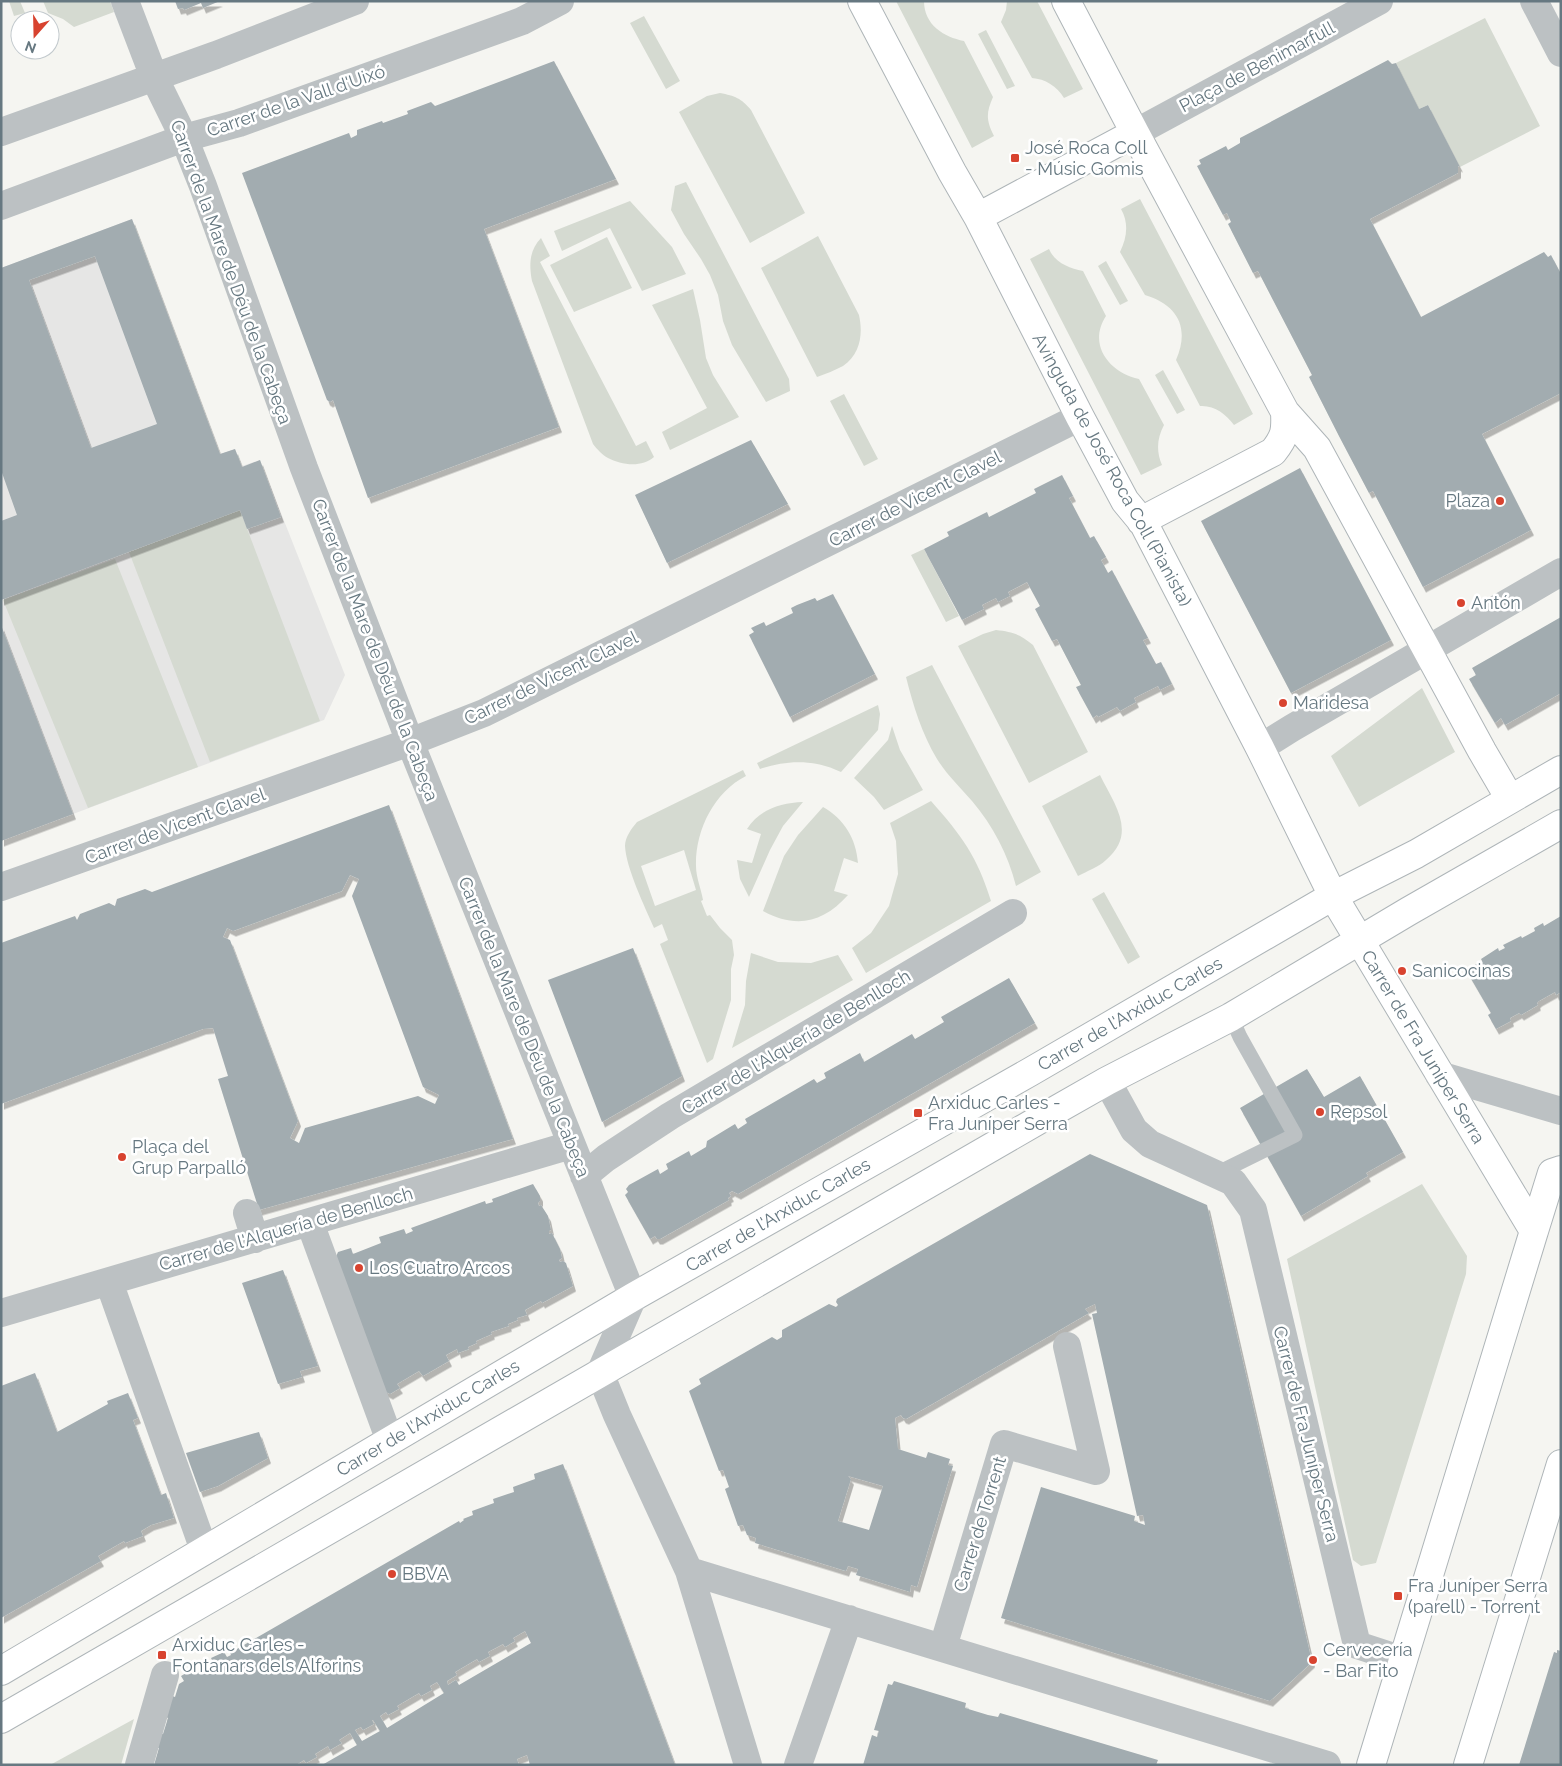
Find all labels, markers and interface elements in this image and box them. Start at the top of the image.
north arrow [10,10,60,60]
street label: Plaça de Benimarfull [1176,17,1338,116]
text: N [23,38,38,57]
street label: Carrer de la Vall d'Uixó [204,60,388,141]
street label: Carrer de la Mare de Déu de la Cabeça [167,117,296,427]
place label: José Roca Coll - Músic Gomis [1025,137,1147,179]
marker: José Roca Coll - Músic Gomis [1009,152,1021,164]
street label: Avinguda de José Roca Coll (Pianista) [1028,330,1197,610]
street label: Carrer de Vicent Clavel [825,446,1004,551]
place label: Plaza [1445,490,1490,511]
marker: Plaza [1494,495,1506,507]
street label: Carrer de la Mare de Déu de la Cabeça [308,496,443,804]
place label: Antón [1471,592,1521,613]
marker: Antón [1455,597,1467,609]
street label: Carrer de Vicent Clavel [461,626,641,729]
place label: Maridesa [1293,692,1369,713]
marker: Maridesa [1277,697,1289,709]
street label: Carrer de Vicent Clavel [82,783,268,868]
street label: Carrer de la Mare de Déu de la Cabeça [454,874,595,1180]
street label: Carrer de Fra Juníper Serra [1357,946,1490,1147]
street label: Carrer de l'Arxiduc Carles [1034,952,1226,1075]
place label: Sanicocinas [1412,960,1511,981]
street label: Carrer de l'Alquería de Benlloch [678,965,914,1118]
marker: Sanicocinas [1396,965,1408,977]
place label: Arxiduc Carles - Fra Juníper Serra [928,1092,1068,1134]
place label: Repsol [1330,1101,1388,1122]
marker: Repsol [1314,1106,1326,1118]
marker: Arxiduc Carles - Fra Juníper Serra [912,1107,924,1119]
place label: Plaça del Grup Parpalló [132,1136,247,1178]
marker: Plaça del Grup Parpalló [116,1151,128,1163]
street label: Carrer de l'Arxiduc Carles [682,1153,874,1276]
street label: Carrer de l'Alquería de Benlloch [156,1182,415,1275]
place label: Los Cuatro Arcos [369,1257,511,1278]
marker: Los Cuatro Arcos [353,1262,365,1274]
street label: Carrer de Fra Juníper Serra [1269,1324,1343,1544]
street label: Carrer de l'Arxiduc Carles [333,1354,523,1480]
street label: Carrer de Torrent [949,1454,1010,1594]
place label: BBVA [402,1563,449,1584]
marker: BBVA [386,1568,398,1580]
place label: Fra Juníper Serra (parell) - Torrent [1408,1575,1548,1617]
marker: Fra Juníper Serra (parell) - Torrent [1392,1590,1404,1602]
place label: Arxiduc Carles - Fontanars dels Alforins [172,1634,361,1676]
place label: Cervecería - Bar Fito [1323,1639,1412,1681]
marker: Arxiduc Carles - Fontanars dels Alforins [156,1649,168,1661]
marker: Cervecería - Bar Fito [1307,1654,1319,1666]

